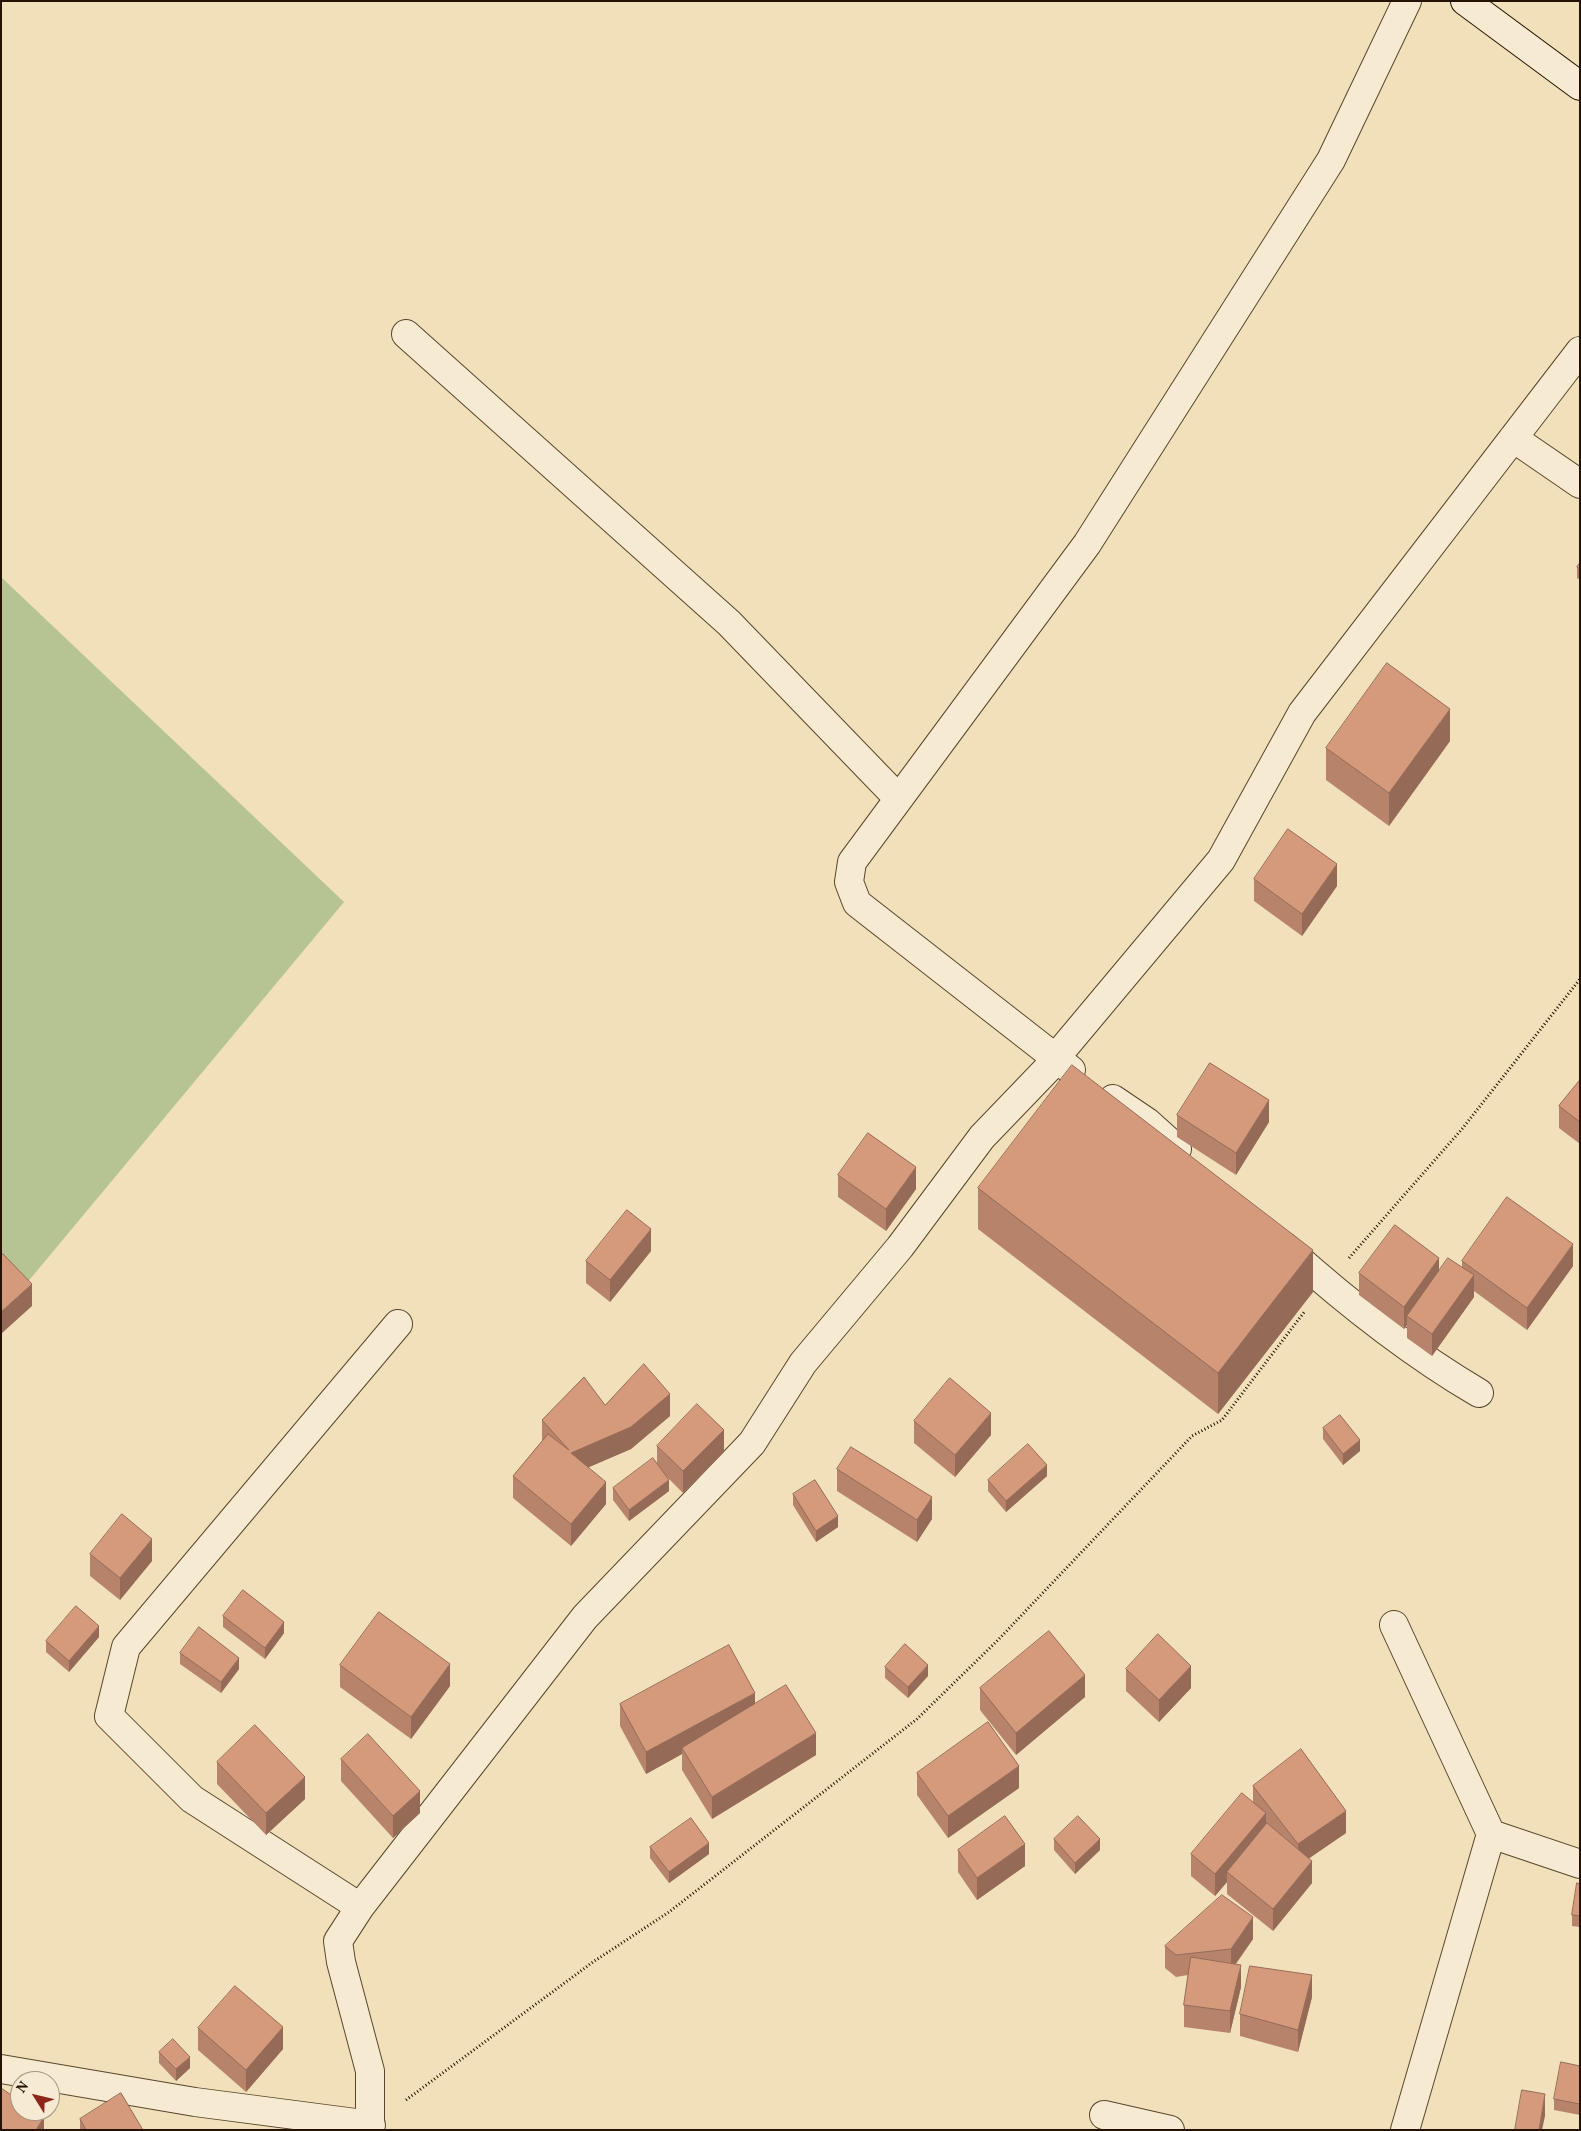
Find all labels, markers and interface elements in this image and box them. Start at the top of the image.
north arrow [10,2071,60,2121]
text: N [13,2078,34,2097]

